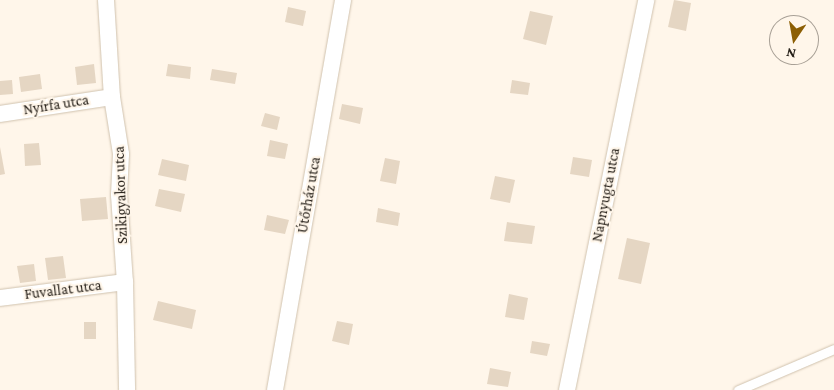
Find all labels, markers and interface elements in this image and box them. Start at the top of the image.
north arrow [769,15,819,65]
text: N [785,45,797,63]
street label: Nyírfa utca [22,91,90,119]
street label: Szikigyakor utca [110,146,132,244]
street label: Napnyugta utca [588,146,624,244]
street label: Útőrház utca [293,155,325,235]
street label: Fuvallat utca [23,276,103,304]

